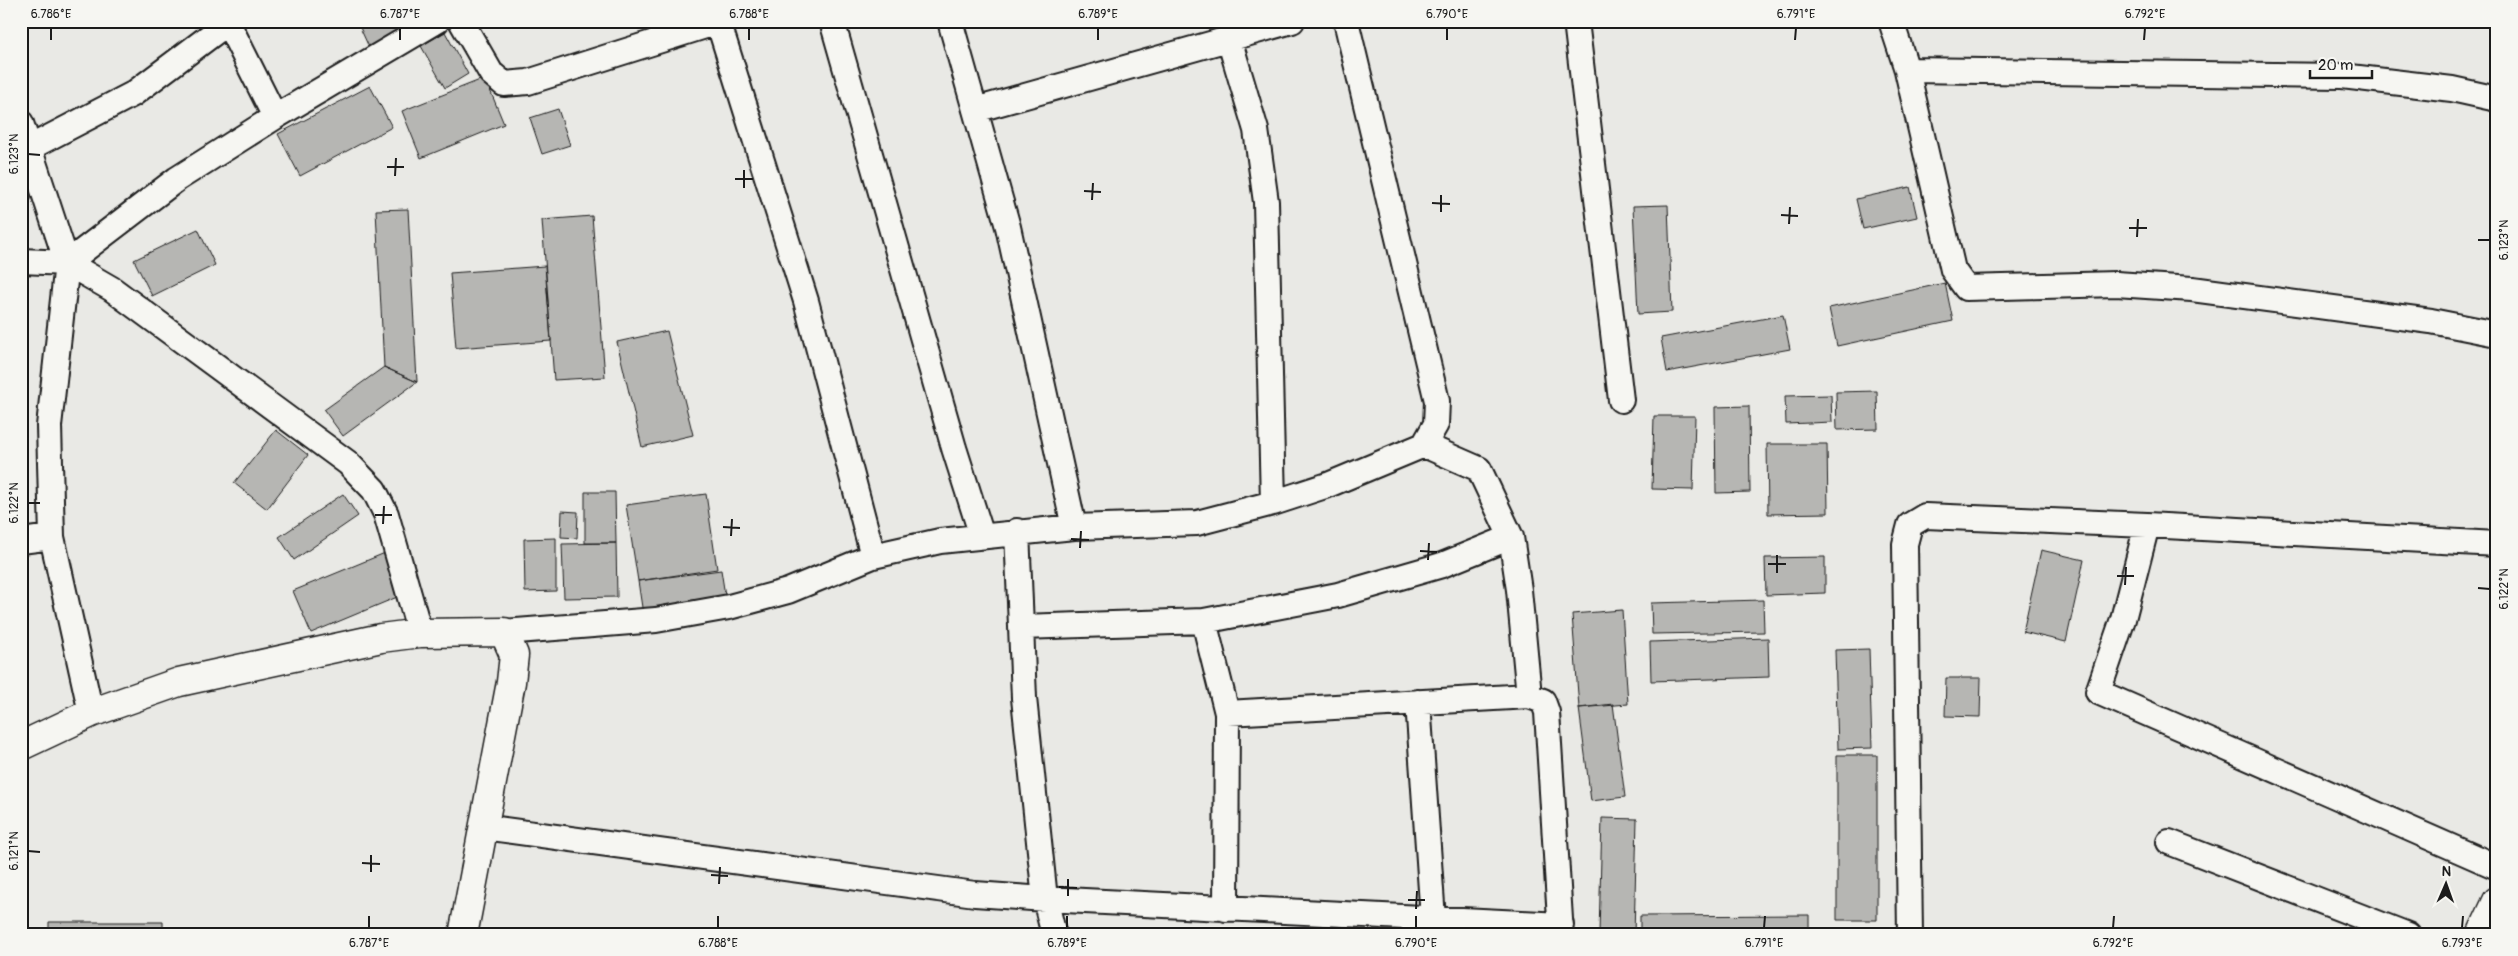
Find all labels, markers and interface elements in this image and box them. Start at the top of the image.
text: 6.786°E [31,7,71,22]
text: 6.787°E [380,7,420,22]
text: 6.788°E [729,7,769,22]
text: 6.789°E [1078,7,1118,22]
text: 6.790°E [1426,7,1468,22]
text: 6.791°E [1777,7,1815,22]
text: 6.792°E [2125,7,2165,22]
scale bar [2310,48,2373,80]
text: 20 m [2318,56,2353,75]
text: 6.123°N [7,134,22,174]
text: 6.123°N [2497,220,2512,260]
text: 6.122°N [7,482,22,524]
text: 6.122°N [2497,568,2512,610]
text: 6.121°N [7,831,22,871]
north arrow [2420,858,2470,908]
text: N [2441,863,2451,880]
text: 6.787°E [349,936,389,951]
text: 6.788°E [698,936,738,951]
text: 6.789°E [1047,936,1087,951]
text: 6.790°E [1395,936,1437,951]
text: 6.791°E [1745,936,1783,951]
text: 6.792°E [2093,936,2133,951]
text: 6.793°E [2442,936,2482,951]

